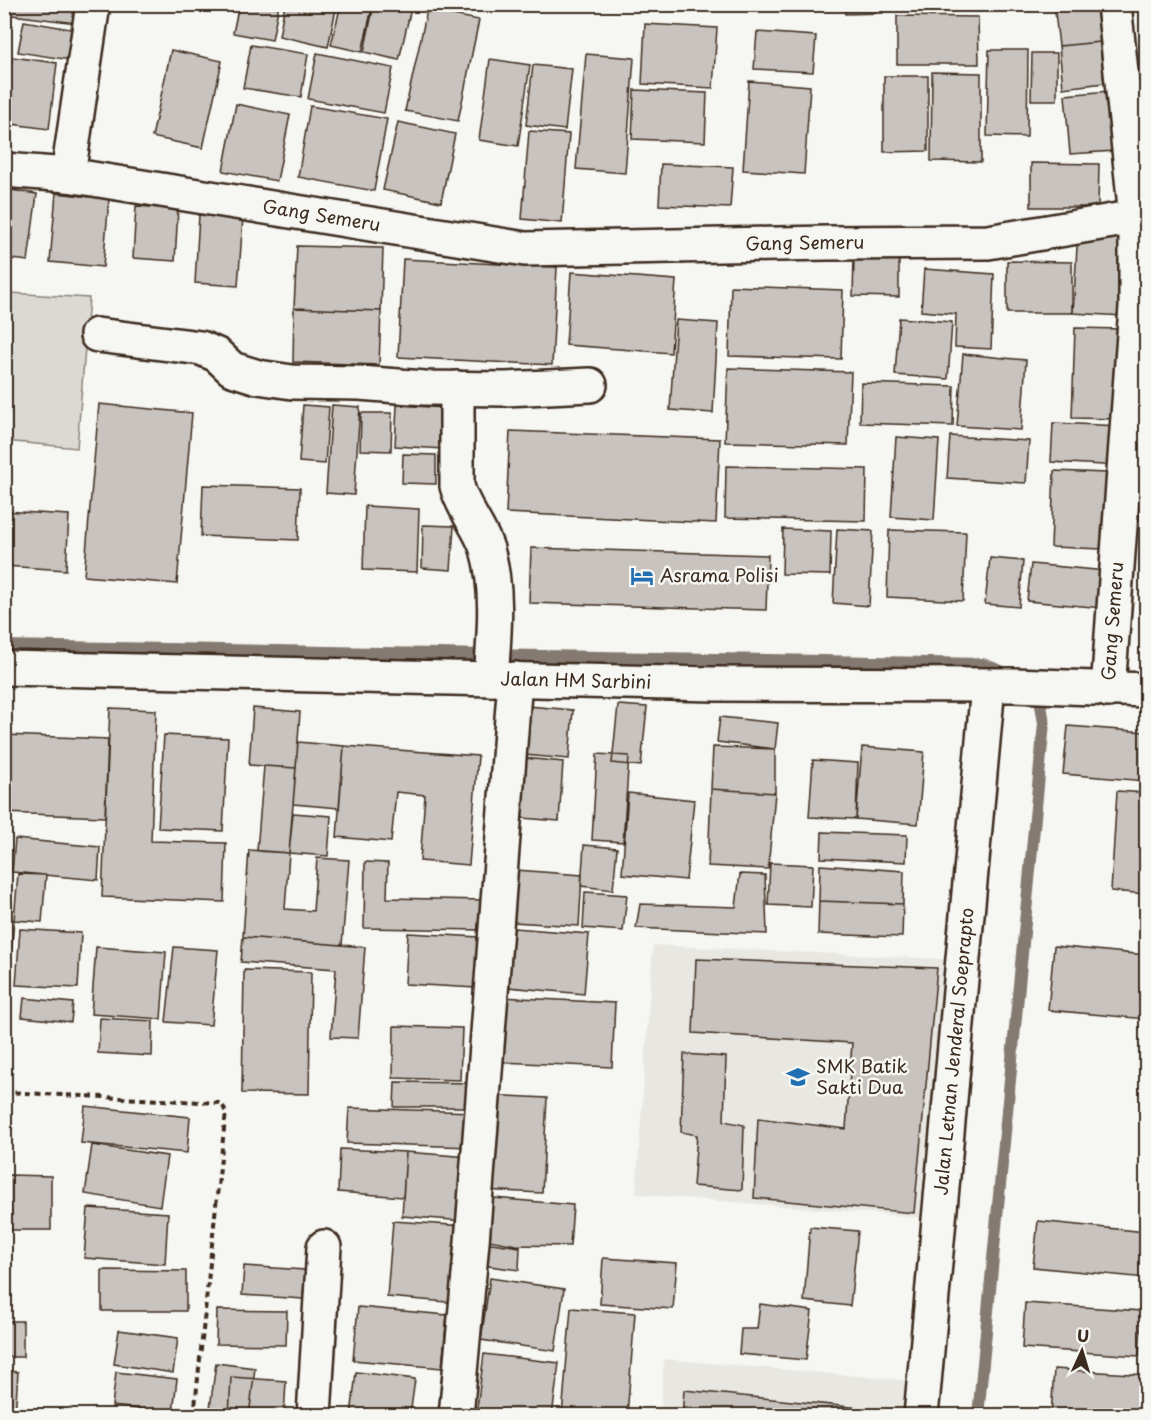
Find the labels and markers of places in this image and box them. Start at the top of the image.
place label: Asrama Polisi [660,561,779,588]
hotel icon: Asrama Polisi [629,563,655,589]
place label: SMK Batik Sakti Dua [816,1052,907,1100]
school or university icon: SMK Batik Sakti Dua [785,1064,811,1090]

